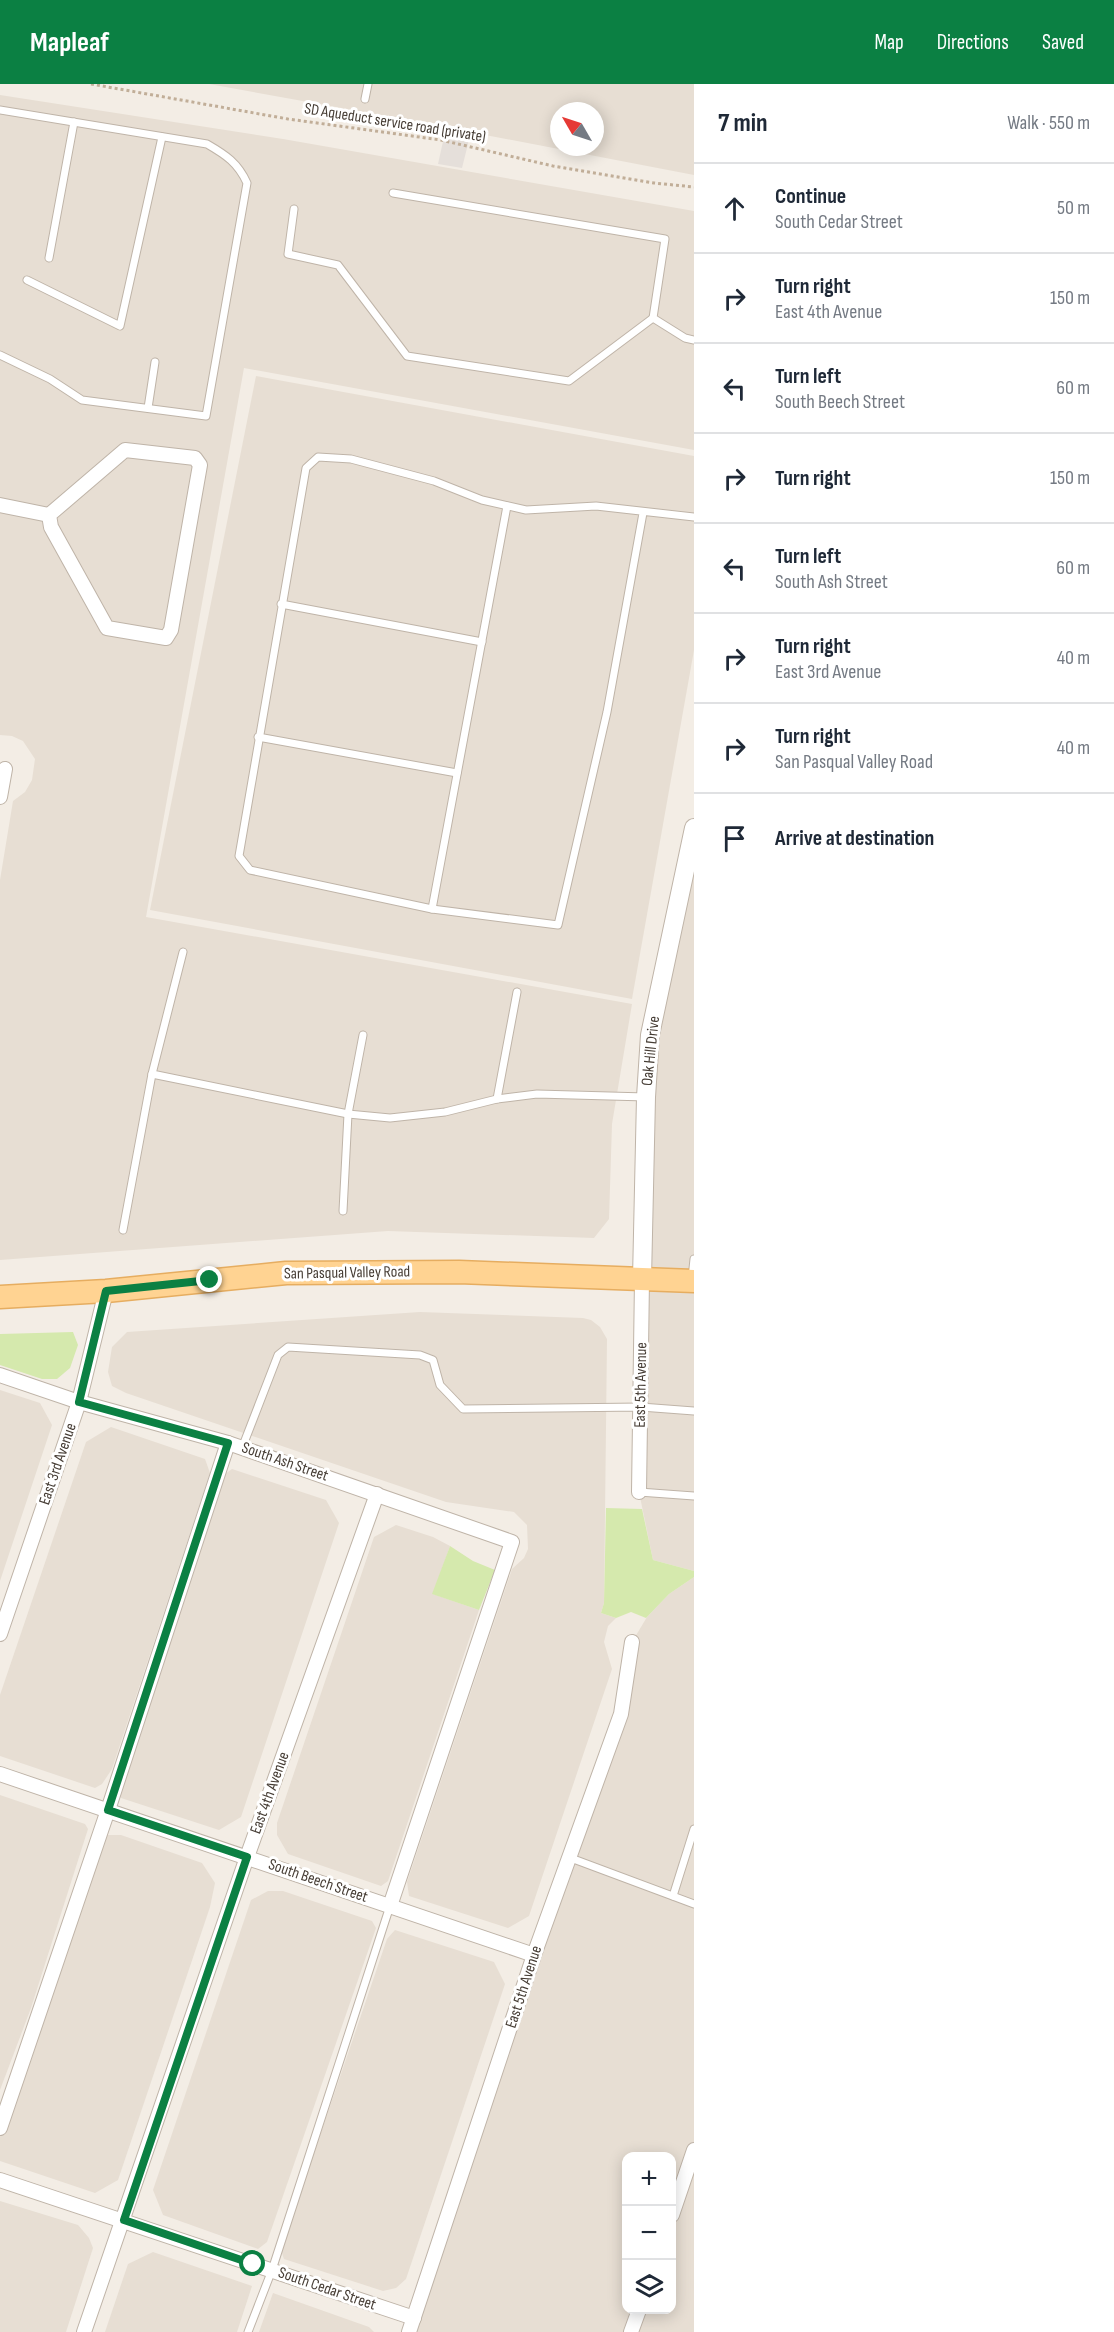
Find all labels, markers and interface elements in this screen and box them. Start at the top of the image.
text: Mapleaf [30,26,109,59]
text: Map [874,30,904,55]
text: Directions [937,30,1009,55]
text: Saved [1042,30,1084,55]
street label: SD Aqueduct service road (private) [303,99,487,147]
north arrow [550,102,604,156]
text: 7 min [718,108,767,139]
text: Walk · 550 m [1007,111,1090,135]
text: Continue [775,183,846,210]
icon: ahead [718,192,751,225]
text: 50 m [1057,196,1090,220]
text: South Cedar Street [775,210,903,234]
text: Turn right [775,273,851,300]
icon: right [718,282,751,315]
text: 150 m [1050,286,1090,310]
text: East 4th Avenue [775,300,882,324]
text: Turn left [775,363,841,390]
icon: left [718,372,751,405]
text: 60 m [1056,376,1090,400]
text: South Beech Street [775,390,905,414]
icon: right [718,462,751,495]
text: Turn right [775,465,851,492]
text: 150 m [1050,466,1090,490]
text: Turn left [775,543,841,570]
icon: left [718,552,751,585]
text: 60 m [1056,556,1090,580]
text: South Ash Street [775,570,888,594]
text: Turn right [775,633,851,660]
icon: right [718,642,751,675]
text: 40 m [1057,646,1090,670]
text: East 3rd Avenue [775,660,881,684]
text: Turn right [775,723,851,750]
icon: right [718,732,751,765]
text: 40 m [1057,736,1090,760]
text: San Pasqual Valley Road [775,750,933,774]
icon: arrive [718,822,751,855]
text: Arrive at destination [775,825,934,852]
street label: Oak Hill Drive [638,1015,664,1087]
street label: San Pasqual Valley Road [284,1262,410,1284]
route end [196,1266,222,1292]
street label: East 5th Avenue [631,1342,651,1428]
street label: East 3rd Avenue [35,1421,81,1507]
street label: South Ash Street [239,1438,331,1486]
street label: East 4th Avenue [246,1749,294,1837]
street label: South Beech Street [266,1855,370,1907]
street label: East 5th Avenue [502,1943,546,2031]
map controls [622,2152,676,2314]
button: + [622,2152,676,2206]
button: − [622,2206,676,2260]
route start [239,2250,265,2276]
button: layers [622,2260,676,2314]
street label: South Cedar Street [276,2263,379,2315]

